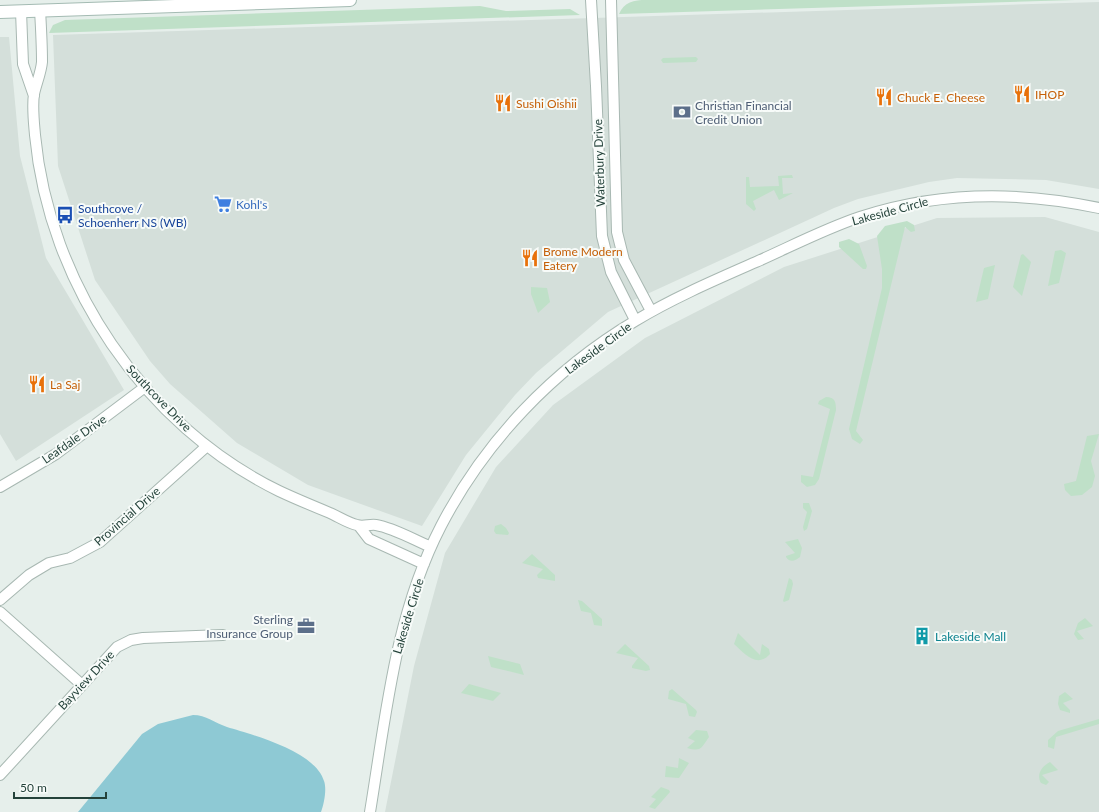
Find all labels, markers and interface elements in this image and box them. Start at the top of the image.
restaurant icon: IHOP [1012,84,1032,104]
restaurant icon: Chuck E. Cheese [874,87,894,107]
place label: IHOP [1035,87,1064,102]
place label: Chuck E. Cheese [897,90,985,105]
restaurant icon: Sushi Oishii [493,93,513,113]
place label: Sushi Oishii [516,96,577,111]
place label: Christian Financial Credit Union [695,98,792,127]
bank icon: Christian Financial Credit Union [672,102,692,122]
street label: Waterbury Drive [590,119,608,207]
supermarket icon: Kohl's [213,194,233,214]
street label: Lakeside Circle [850,194,930,228]
place label: Kohl's [236,197,267,212]
place label: Southcove / Schoenherr NS (WB) [78,201,187,230]
bus stop icon: Southcove / Schoenherr NS (WB) [55,205,75,225]
place label: Brome Modern Eatery [543,244,623,273]
restaurant icon: Brome Modern Eatery [520,248,540,268]
street label: Lakeside Circle [562,319,634,377]
street label: Southcove Drive [123,361,195,435]
restaurant icon: La Saj [27,374,47,394]
place label: La Saj [50,377,81,392]
street label: Leafdale Drive [39,411,109,467]
street label: Provincial Drive [91,483,163,549]
street label: Lakeside Circle [389,576,427,656]
place label: Sterling Insurance Group [206,612,293,641]
office icon: Sterling Insurance Group [296,616,316,636]
building icon: Lakeside Mall [912,626,932,646]
place label: Lakeside Mall [935,629,1006,644]
street label: Bayview Drive [55,647,117,713]
scale bar [14,774,106,800]
text: 50 m [20,780,47,795]

